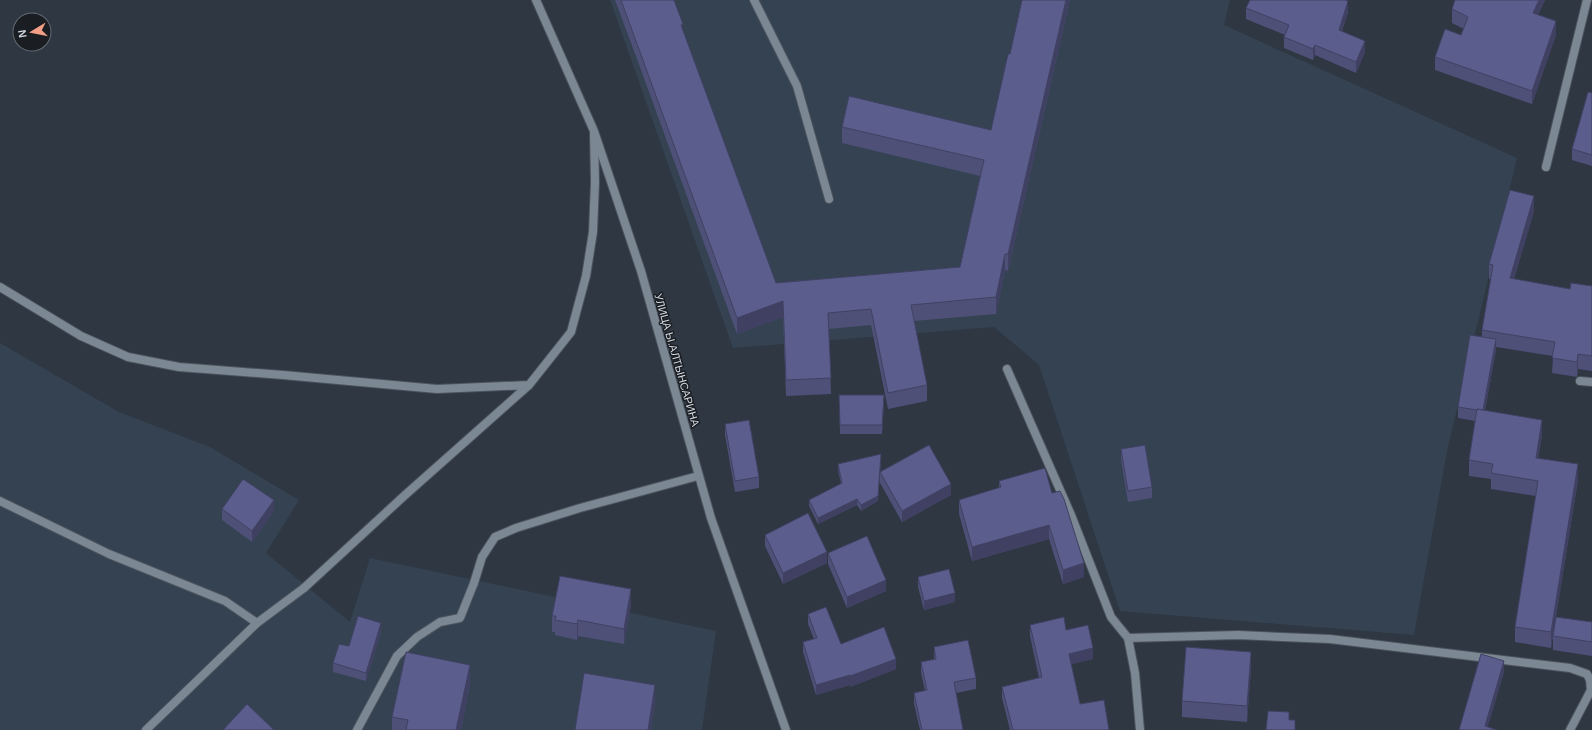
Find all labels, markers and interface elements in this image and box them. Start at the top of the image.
north arrow [12,12,52,52]
text: N [16,29,29,39]
street label: УЛИЦА Ы.АЛТЫНСАРИНА [652,292,702,429]

